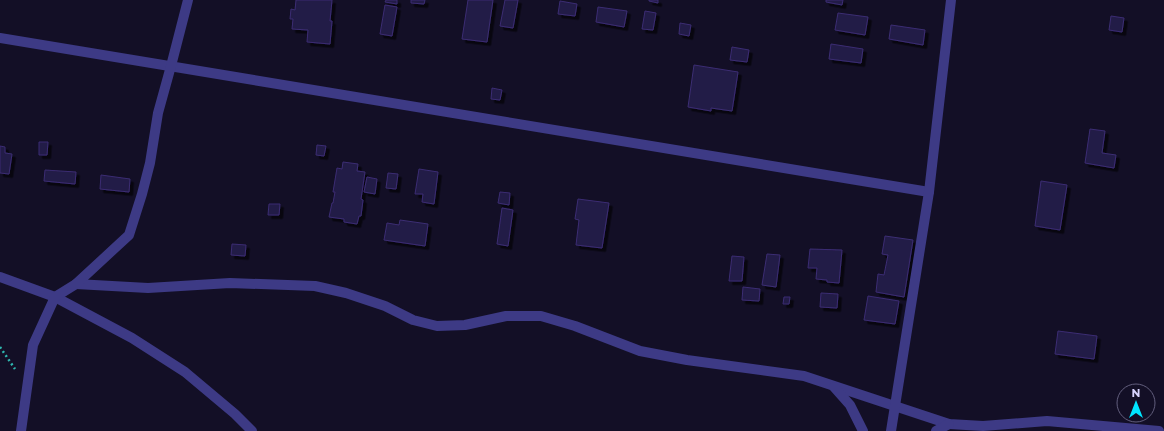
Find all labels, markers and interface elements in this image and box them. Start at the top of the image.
north arrow [1116,383,1156,423]
text: N [1132,386,1140,400]

